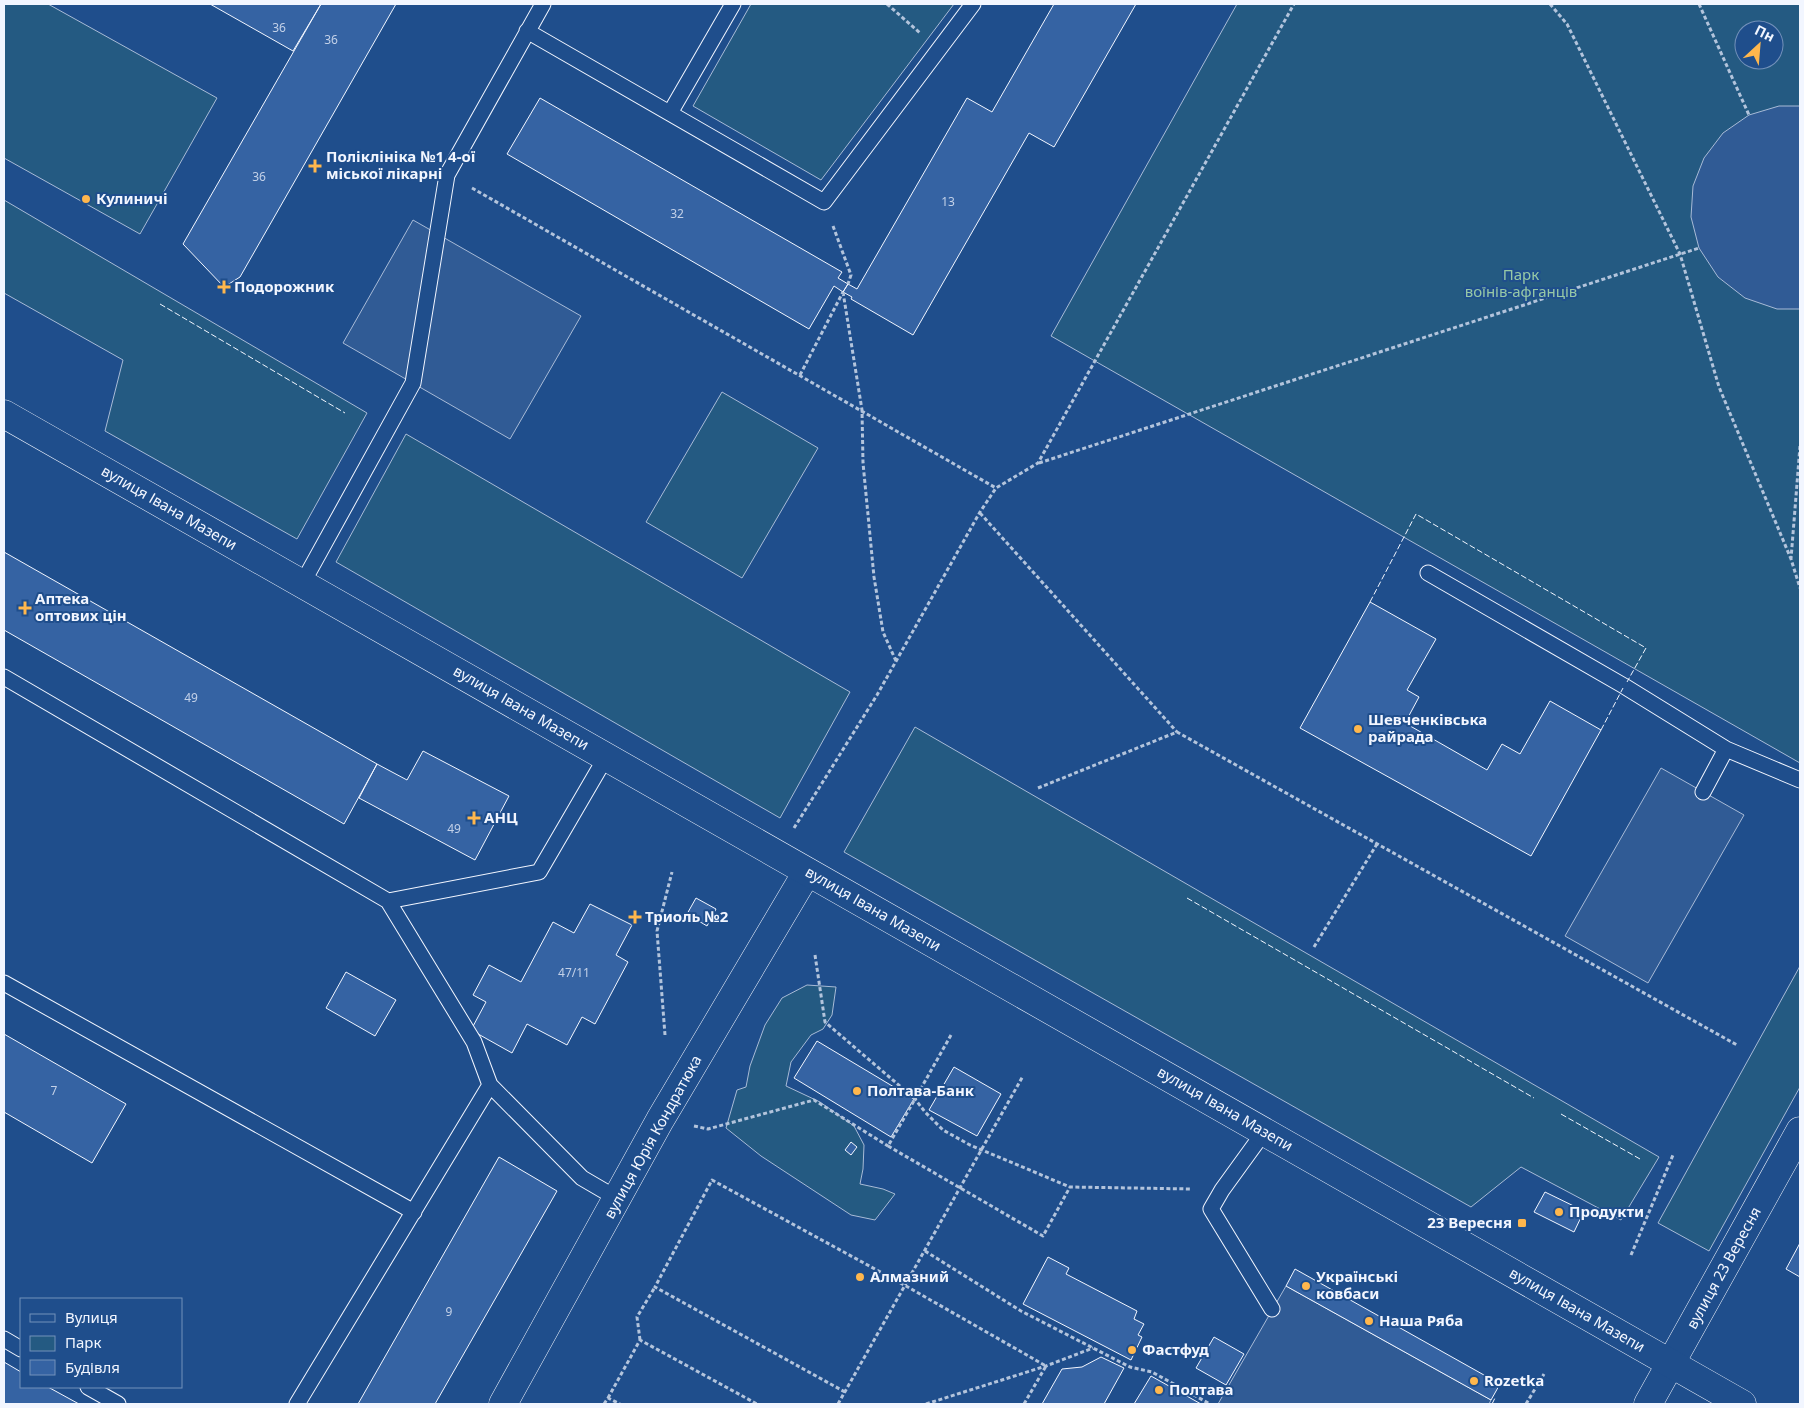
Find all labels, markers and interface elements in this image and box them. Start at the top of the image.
house number: 36 [272,19,286,36]
north arrow [1734,20,1784,70]
text: Пн [1752,20,1778,46]
house number: 36 [324,31,338,48]
place label: Поліклініка №1 4-ої міської лікарні [326,146,476,183]
marker: Поліклініка №1 4-ої міської лікарні [308,159,322,173]
house number: 36 [252,168,266,185]
place label: Кулиничі [96,188,168,208]
marker: Кулиничі [80,193,92,205]
house number: 13 [941,193,955,210]
house number: 32 [670,205,684,222]
park label: Парк воїнів-афганців [1465,264,1577,301]
place label: Подорожник [234,276,335,296]
marker: Подорожник [218,281,230,293]
street label: вулиця Івана Мазепи [98,460,241,554]
place label: Аптека оптових цін [35,588,127,625]
marker: Аптека оптових цін [19,602,31,614]
street label: вулиця Івана Мазепи [450,660,593,754]
house number: 49 [184,689,198,706]
place label: Шевченківська райрада [1368,709,1487,746]
marker: Шевченківська райрада [1352,723,1364,735]
place label: АНЦ [484,807,518,827]
marker: АНЦ [468,812,480,824]
house number: 49 [447,820,461,837]
street label: вулиця Івана Мазепи [802,861,945,955]
place label: Триоль №2 [645,906,729,926]
marker: Триоль №2 [629,911,641,923]
house number: 47/11 [558,964,590,981]
street label: вулиця Юрія Кондратюка [599,1051,706,1222]
street label: вулиця Івана Мазепи [1154,1061,1297,1155]
place label: Полтава-Банк [867,1080,975,1100]
house number: 7 [51,1082,58,1099]
marker: Полтава-Банк [851,1085,863,1097]
place label: Продукти [1569,1201,1644,1221]
street label: вулиця 23 Вересня [1681,1203,1765,1332]
marker: Продукти [1553,1206,1565,1218]
place label: 23 Вересня [1427,1212,1512,1232]
marker: 23 Вересня [1516,1217,1528,1229]
street label: вулиця Івана Мазепи [1506,1262,1649,1356]
place label: Алмазний [870,1266,949,1286]
place label: Українські ковбаси [1316,1266,1398,1303]
marker: Алмазний [854,1271,866,1283]
marker: Українські ковбаси [1300,1280,1312,1292]
legend [20,1298,182,1388]
house number: 9 [446,1303,453,1320]
text: Вулиця [65,1307,118,1327]
place label: Наша Ряба [1379,1310,1463,1330]
marker: Наша Ряба [1363,1315,1375,1327]
text: Парк [65,1332,101,1352]
place label: Фастфуд [1142,1339,1209,1359]
marker: Фастфуд [1126,1344,1138,1356]
text: Будівля [65,1357,120,1377]
place label: Rozetka [1484,1370,1544,1390]
marker: Rozetka [1468,1375,1480,1387]
place label: Полтава [1169,1379,1234,1399]
marker: Полтава [1153,1384,1165,1396]

